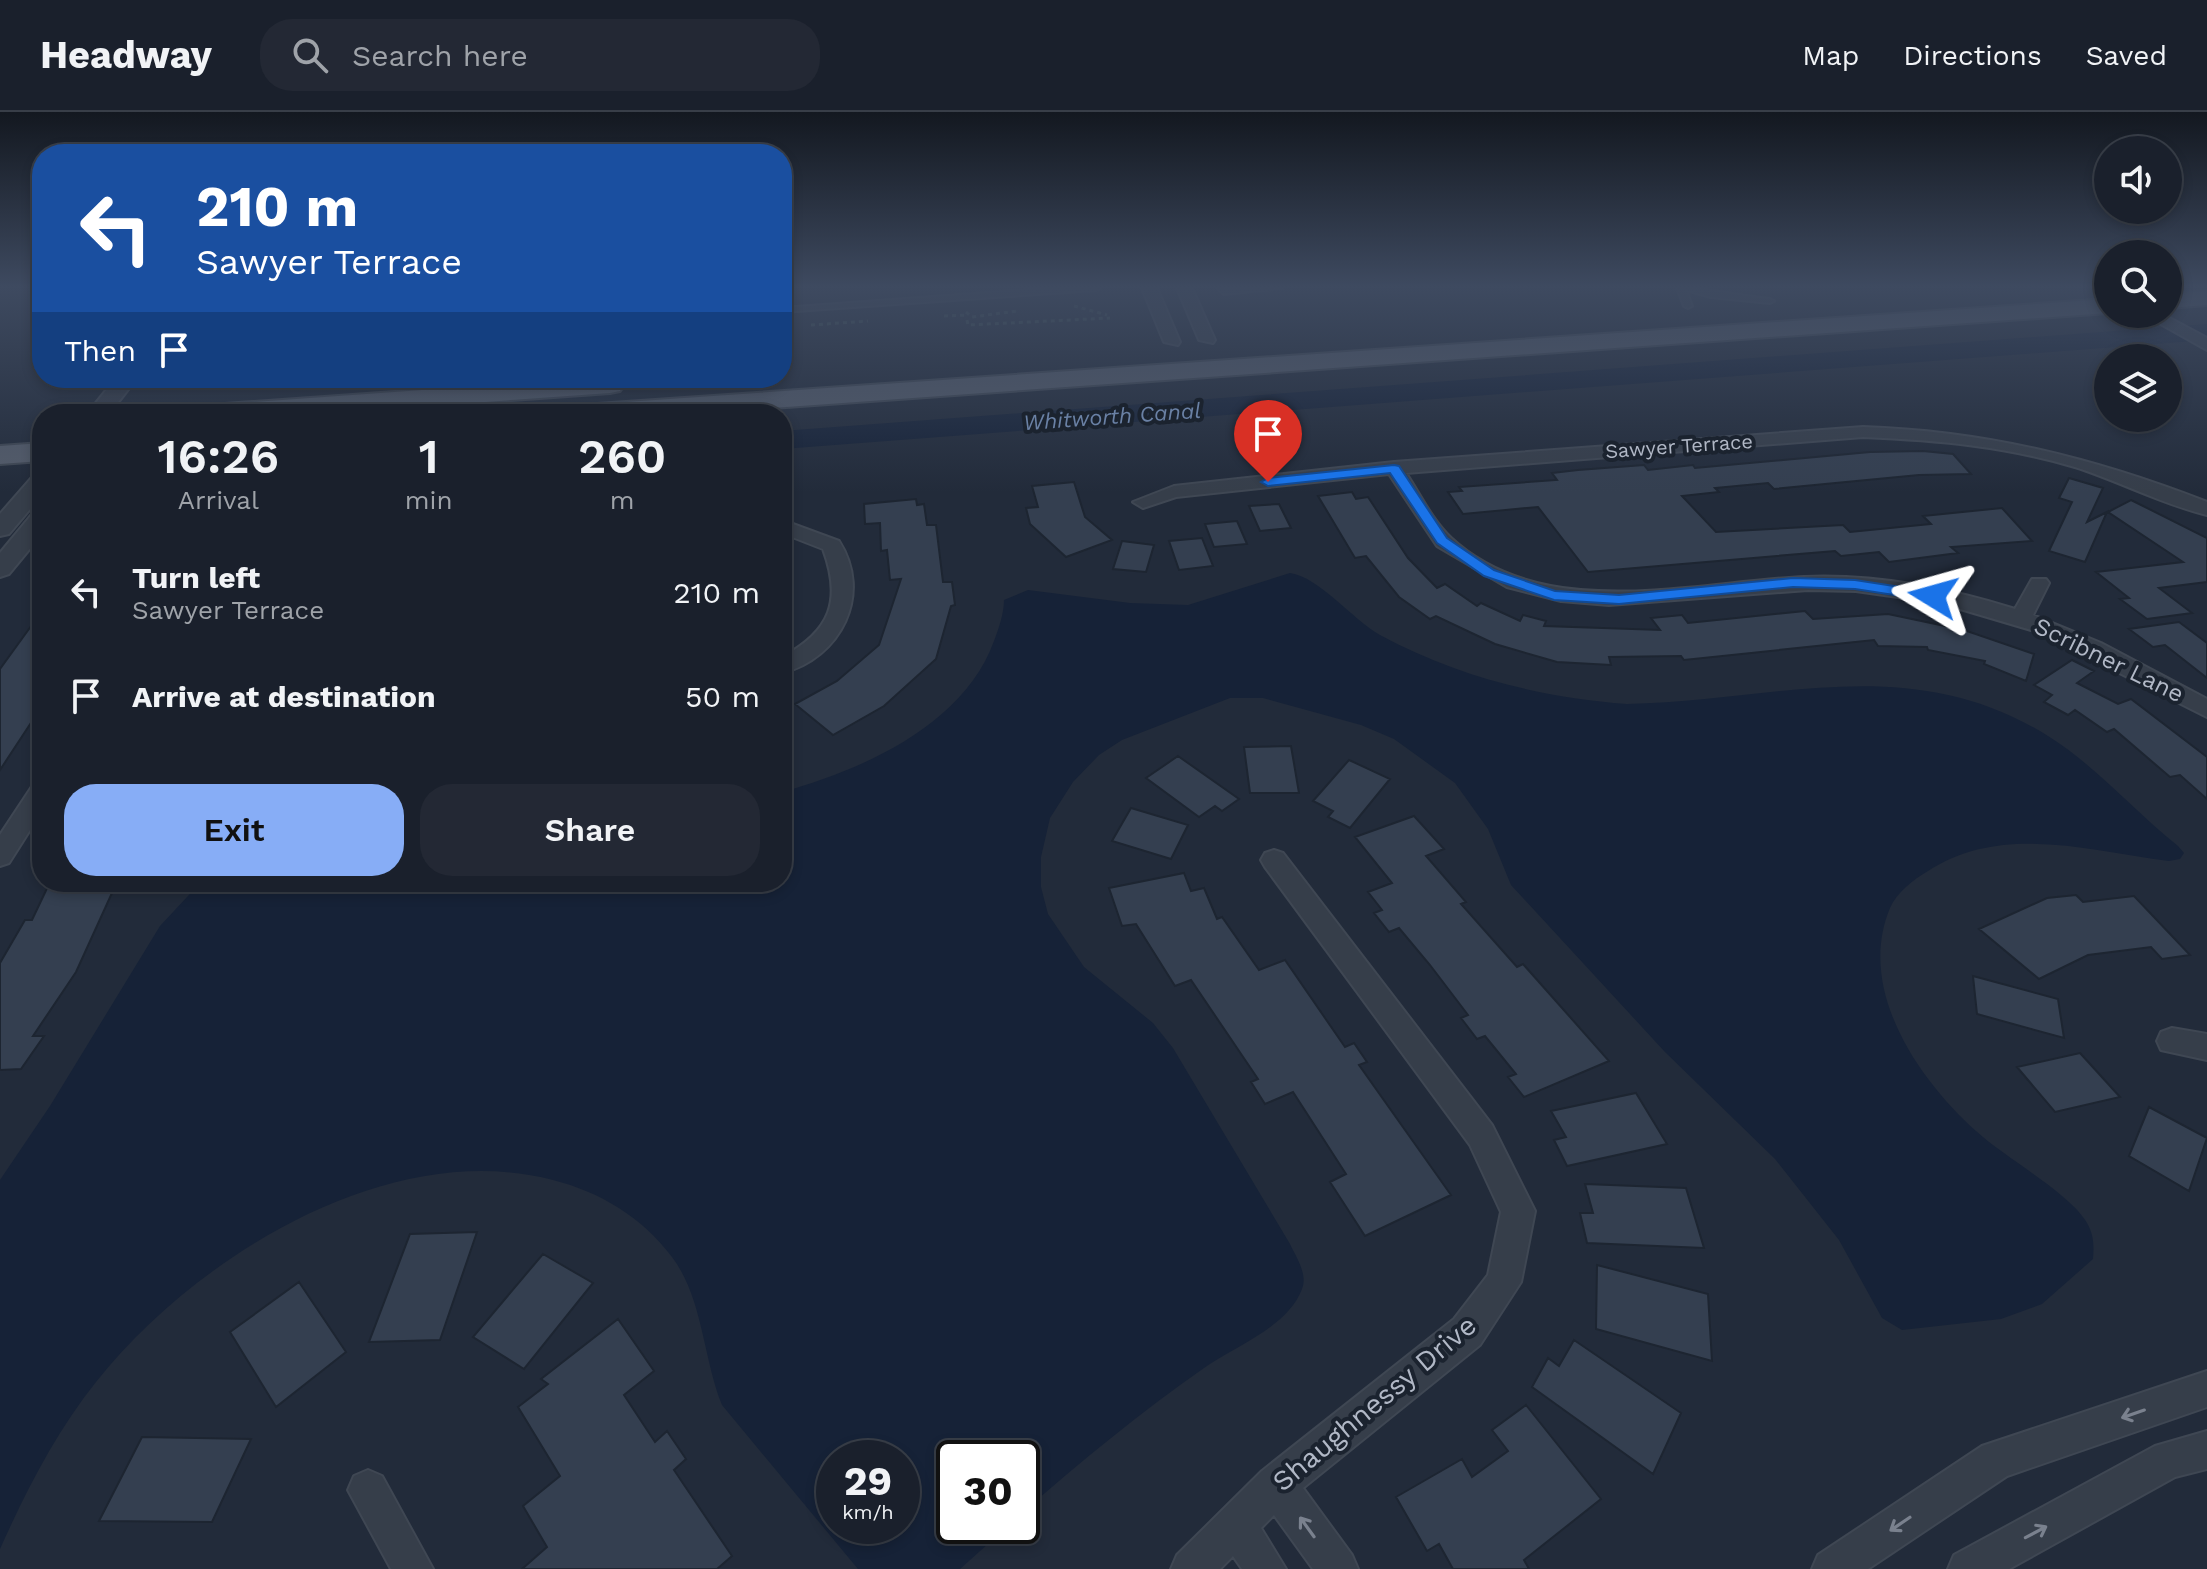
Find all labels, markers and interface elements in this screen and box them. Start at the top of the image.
search box [260,19,820,91]
text: Headway [40,33,212,77]
icon: search [288,33,332,77]
text: Search here [352,38,528,73]
text: Map [1802,39,1859,72]
text: Directions [1903,39,2042,72]
text: Saved [2086,39,2167,72]
map controls [2094,136,2182,432]
button: sound [2094,136,2182,224]
text: 210 m [196,174,358,240]
icon: left [64,176,168,280]
button: search [2094,240,2182,328]
text: Sawyer Terrace [196,241,462,283]
icon: arrive [152,328,196,372]
text: Then [64,333,136,368]
button: layers [2094,344,2182,432]
water label: Whitworth Canal [1022,398,1202,435]
pin [1234,400,1302,482]
icon: arrive [1246,412,1290,456]
text: 16:26 [158,428,279,485]
text: 1 [419,428,439,485]
text: 260 [578,428,666,485]
street label: Sawyer Terrace [1604,429,1754,463]
text: Arrival [178,485,259,515]
text: min [405,485,453,515]
text: m [610,485,635,515]
position arrow [1891,554,1975,638]
text: Turn left [132,560,260,595]
icon: left [64,570,108,614]
text: 210 m [673,575,760,610]
text: Sawyer Terrace [132,595,324,625]
street label: Scribner Lane [2030,612,2188,708]
icon: arrive [64,674,108,718]
text: Arrive at destination [132,679,436,714]
text: 50 m [685,679,760,714]
button: Exit [64,784,404,876]
button: Share [420,784,760,876]
street label: Shaughnessy Drive [1266,1309,1483,1498]
one-way arrow [2121,1407,2146,1422]
speed limit sign: 30 [936,1440,1040,1544]
text: 29 [844,1458,892,1505]
text: km/h [842,1500,894,1524]
one-way arrow [1299,1516,1315,1538]
one-way arrow [1889,1516,1912,1532]
one-way arrow [2024,1523,2048,1539]

